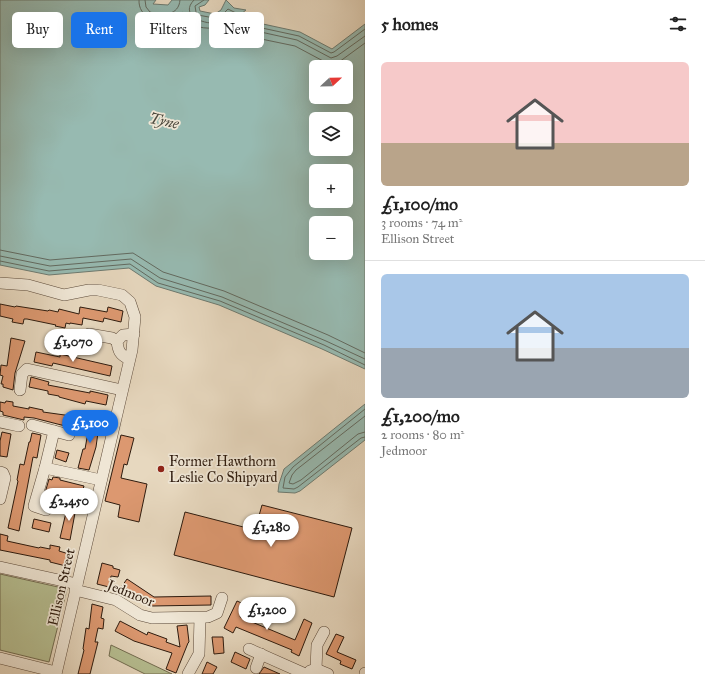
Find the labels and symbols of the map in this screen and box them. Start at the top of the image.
north arrow [309,60,353,104]
water label: Tyne [148,109,181,133]
pin: £1,070 [40,329,106,363]
pin: £1,100 [57,410,123,444]
place label: Former Hawthorn Leslie Co Shipyard [169,453,278,486]
marker: Former Hawthorn Leslie Co Shipyard [156,464,166,474]
pin: £2,450 [36,488,102,522]
pin: £1,280 [238,514,304,548]
street label: Ellison Street [44,547,79,628]
street label: Jedmoor [102,576,158,612]
pin: £1,200 [234,597,300,631]

